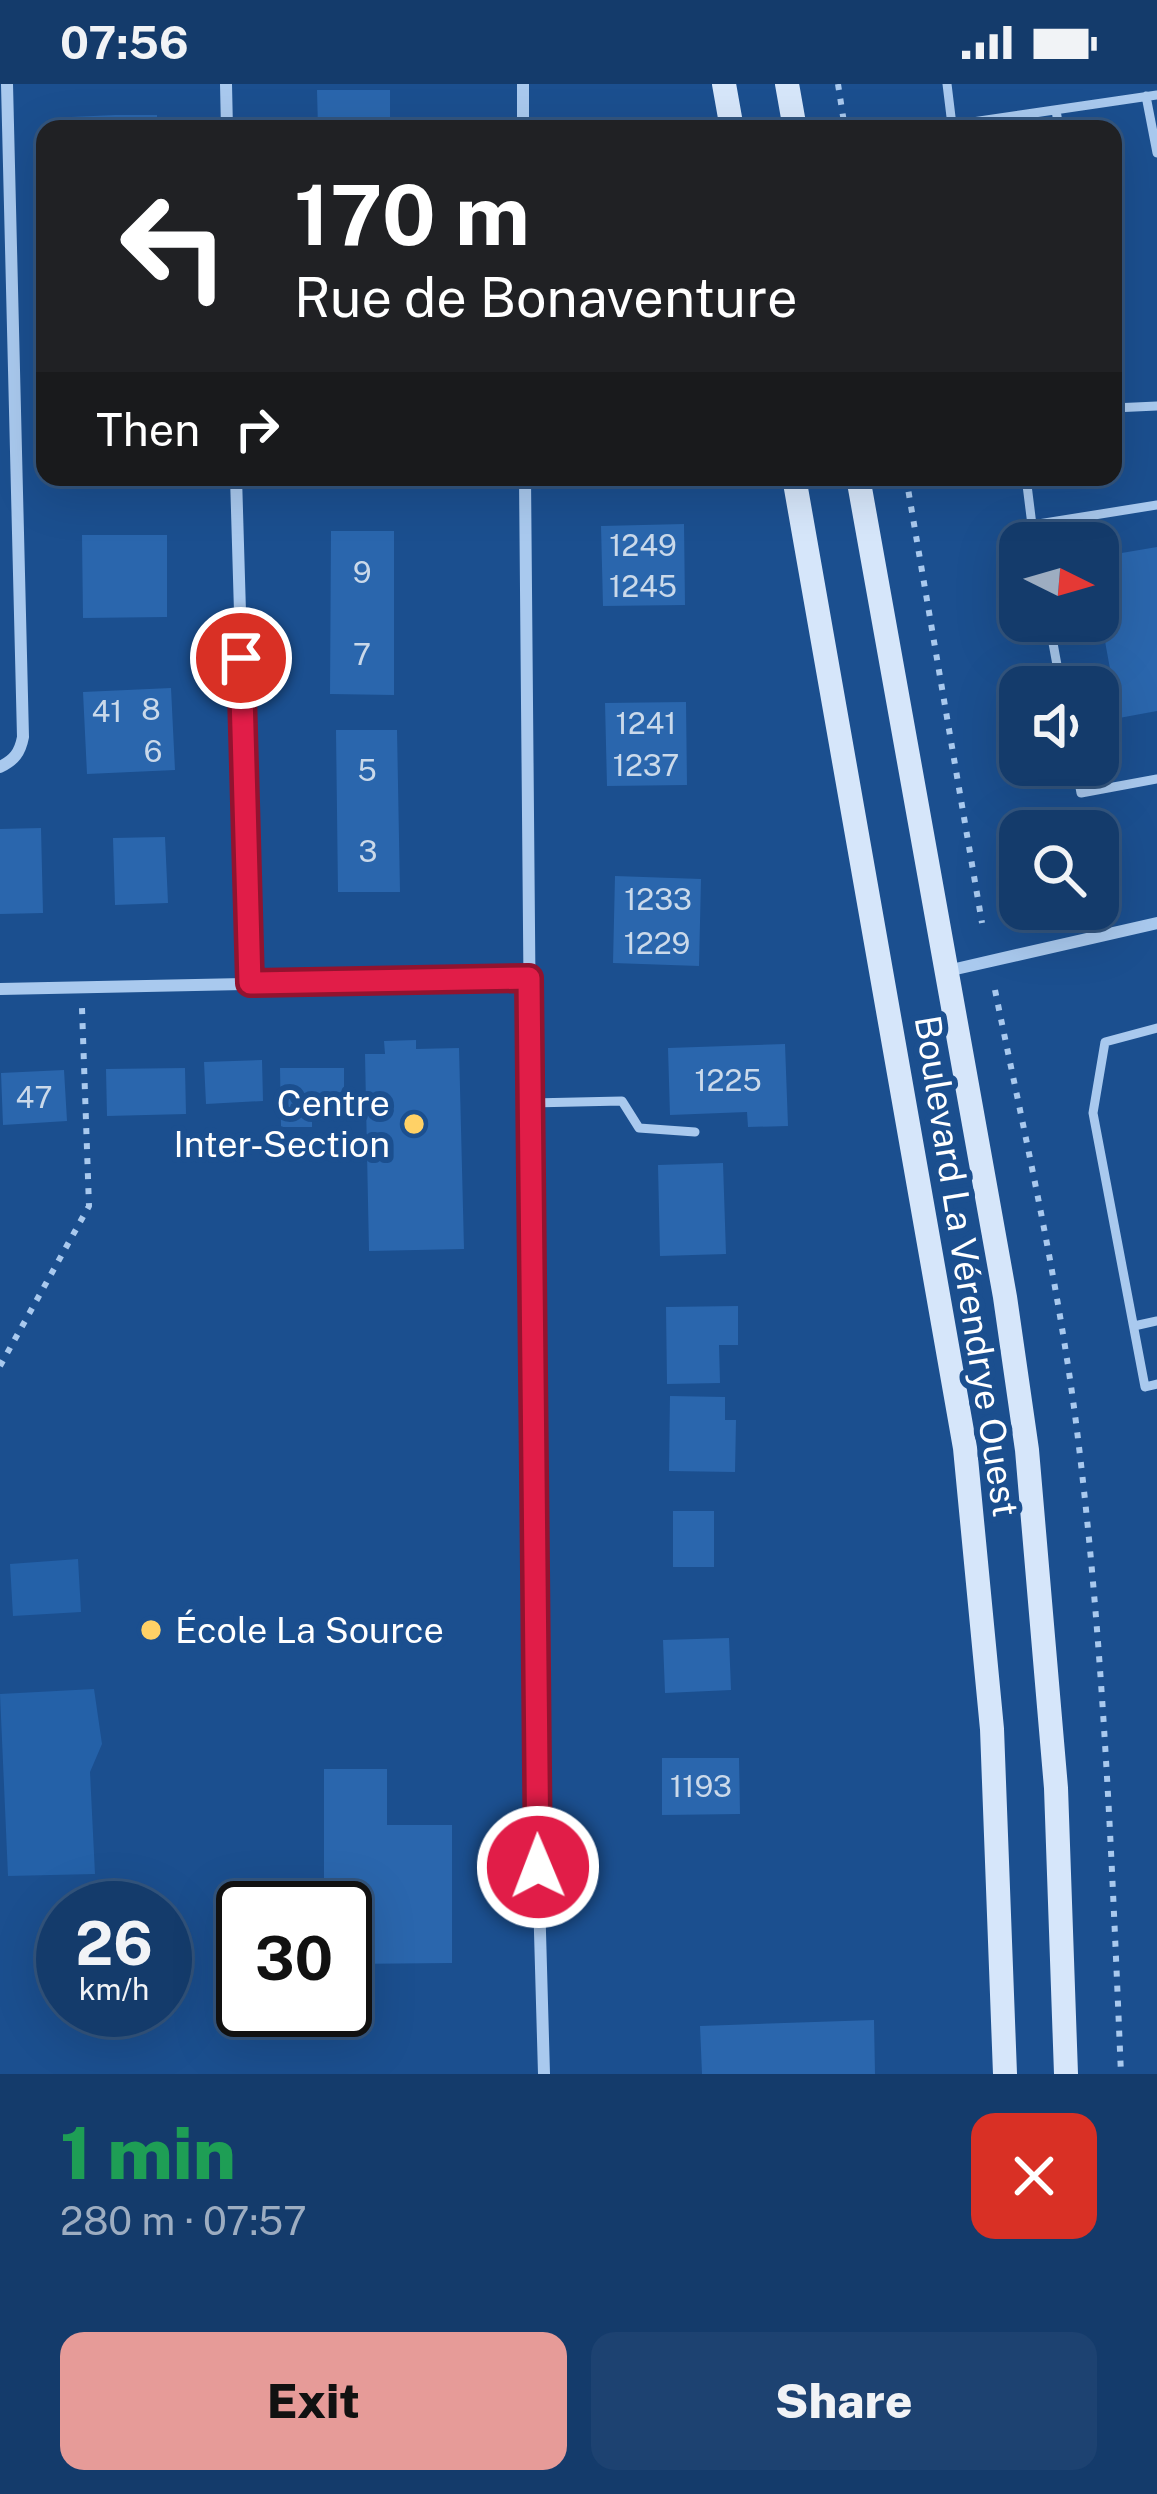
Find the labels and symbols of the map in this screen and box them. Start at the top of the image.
north arrow [999,522,1119,642]
house number: 1249 [609,527,677,563]
house number: 9 [353,554,371,590]
house number: 1245 [609,568,677,604]
pin [190,607,292,709]
house number: 7 [353,636,371,672]
house number: 8 [141,691,161,727]
house number: 41 [91,693,123,729]
house number: 1241 [615,705,677,741]
house number: 6 [144,733,162,769]
house number: 1237 [613,747,679,783]
house number: 5 [357,752,377,788]
house number: 3 [359,833,377,869]
house number: 1233 [624,881,692,917]
house number: 1229 [624,925,690,961]
street label: Boulevard La Vérendrye Ouest [907,1012,1027,1520]
house number: 1225 [694,1062,762,1098]
house number: 47 [16,1079,52,1115]
place label: Centre Inter-Section [174,1082,390,1165]
marker: Centre Inter-Section [401,1111,427,1137]
place label: École La Source [175,1609,444,1651]
marker: École La Source [138,1617,164,1643]
house number: 1193 [670,1768,732,1804]
position arrow [475,1804,601,1930]
speed limit sign: 30 [216,1881,372,2037]

